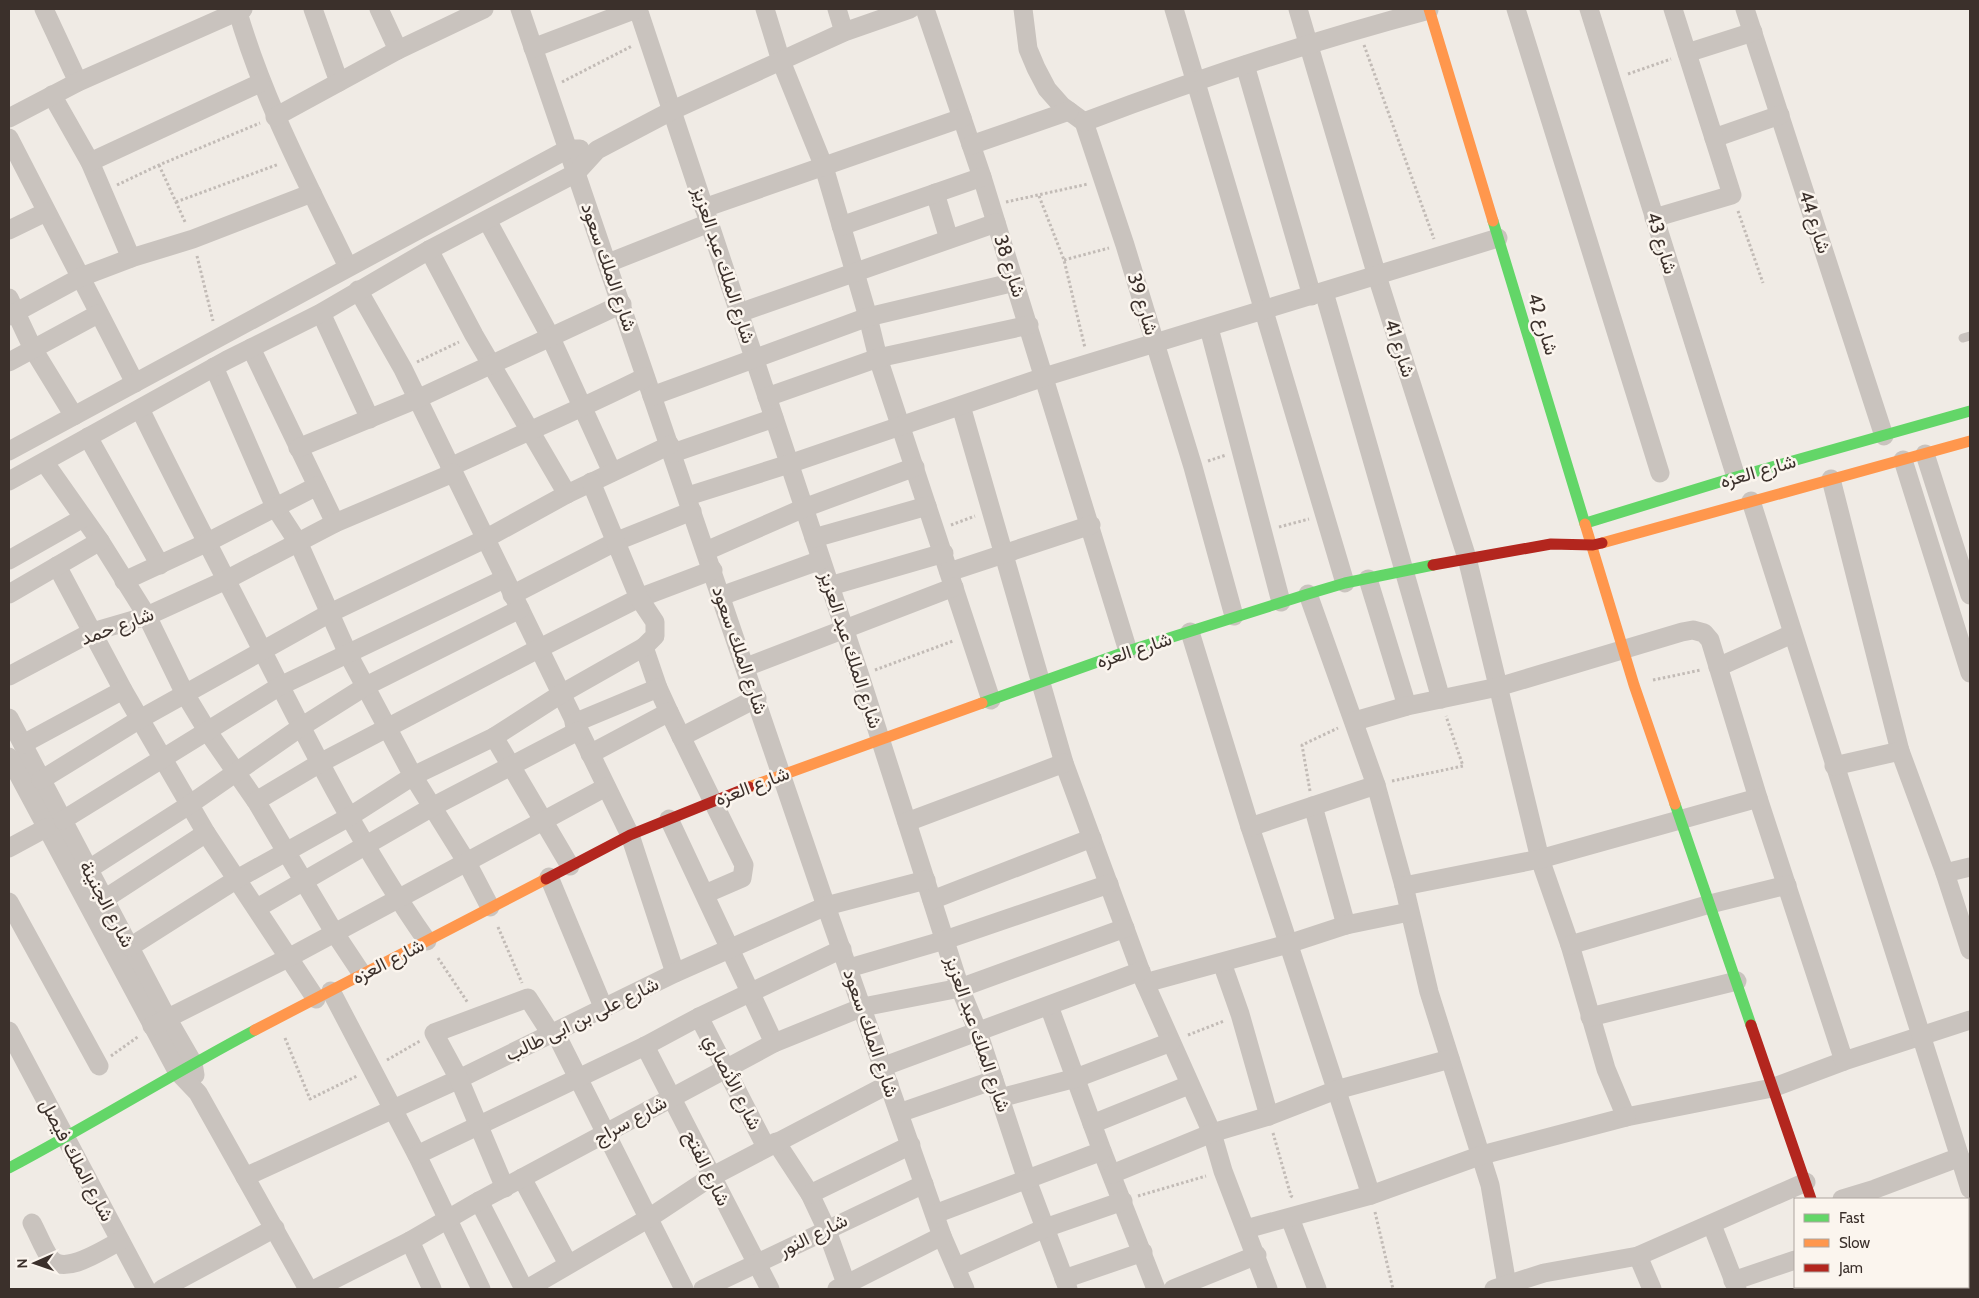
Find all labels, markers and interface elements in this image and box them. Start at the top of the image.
street label: شارع الملك عبد العزيز [687,183,760,347]
street label: شارع 44 [1793,188,1836,257]
street label: شارع الملك سعود [575,200,642,335]
street label: شارع 43 [1641,209,1682,277]
street label: شارع 38 [988,232,1031,300]
street label: شارع 39 [1122,270,1163,338]
street label: شارع 42 [1522,290,1563,358]
street label: شارع 41 [1379,316,1420,380]
street label: شارع العزه [1717,449,1799,494]
street label: شارع الملك عبد العزيز [814,568,887,732]
street label: شارع الملك سعود [706,583,773,718]
street label: شارع حمد [77,602,157,651]
street label: شارع العزه [1093,627,1175,674]
street label: شارع العزه [711,761,793,812]
street label: شارع الجنينة [74,857,139,952]
street label: شارع العزه [348,933,428,990]
street label: شارع الملك عبد العزيز [939,952,1016,1115]
street label: شارع الملك سعود [837,966,904,1101]
street label: شارع على بن ابى طالب [502,972,663,1067]
street label: شارع الأنصاري [696,1030,767,1136]
street label: شارع سراج [589,1090,671,1150]
street label: شارع الملك فيصل [34,1095,119,1226]
street label: شارع الفتح [677,1126,735,1211]
legend [1794,1198,1969,1288]
street label: شارع النور [774,1208,852,1263]
text: Fast [1839,1209,1864,1227]
text: Slow [1839,1234,1870,1252]
north arrow [10,1238,60,1288]
text: N [13,1258,31,1269]
text: Jam [1838,1259,1863,1277]

